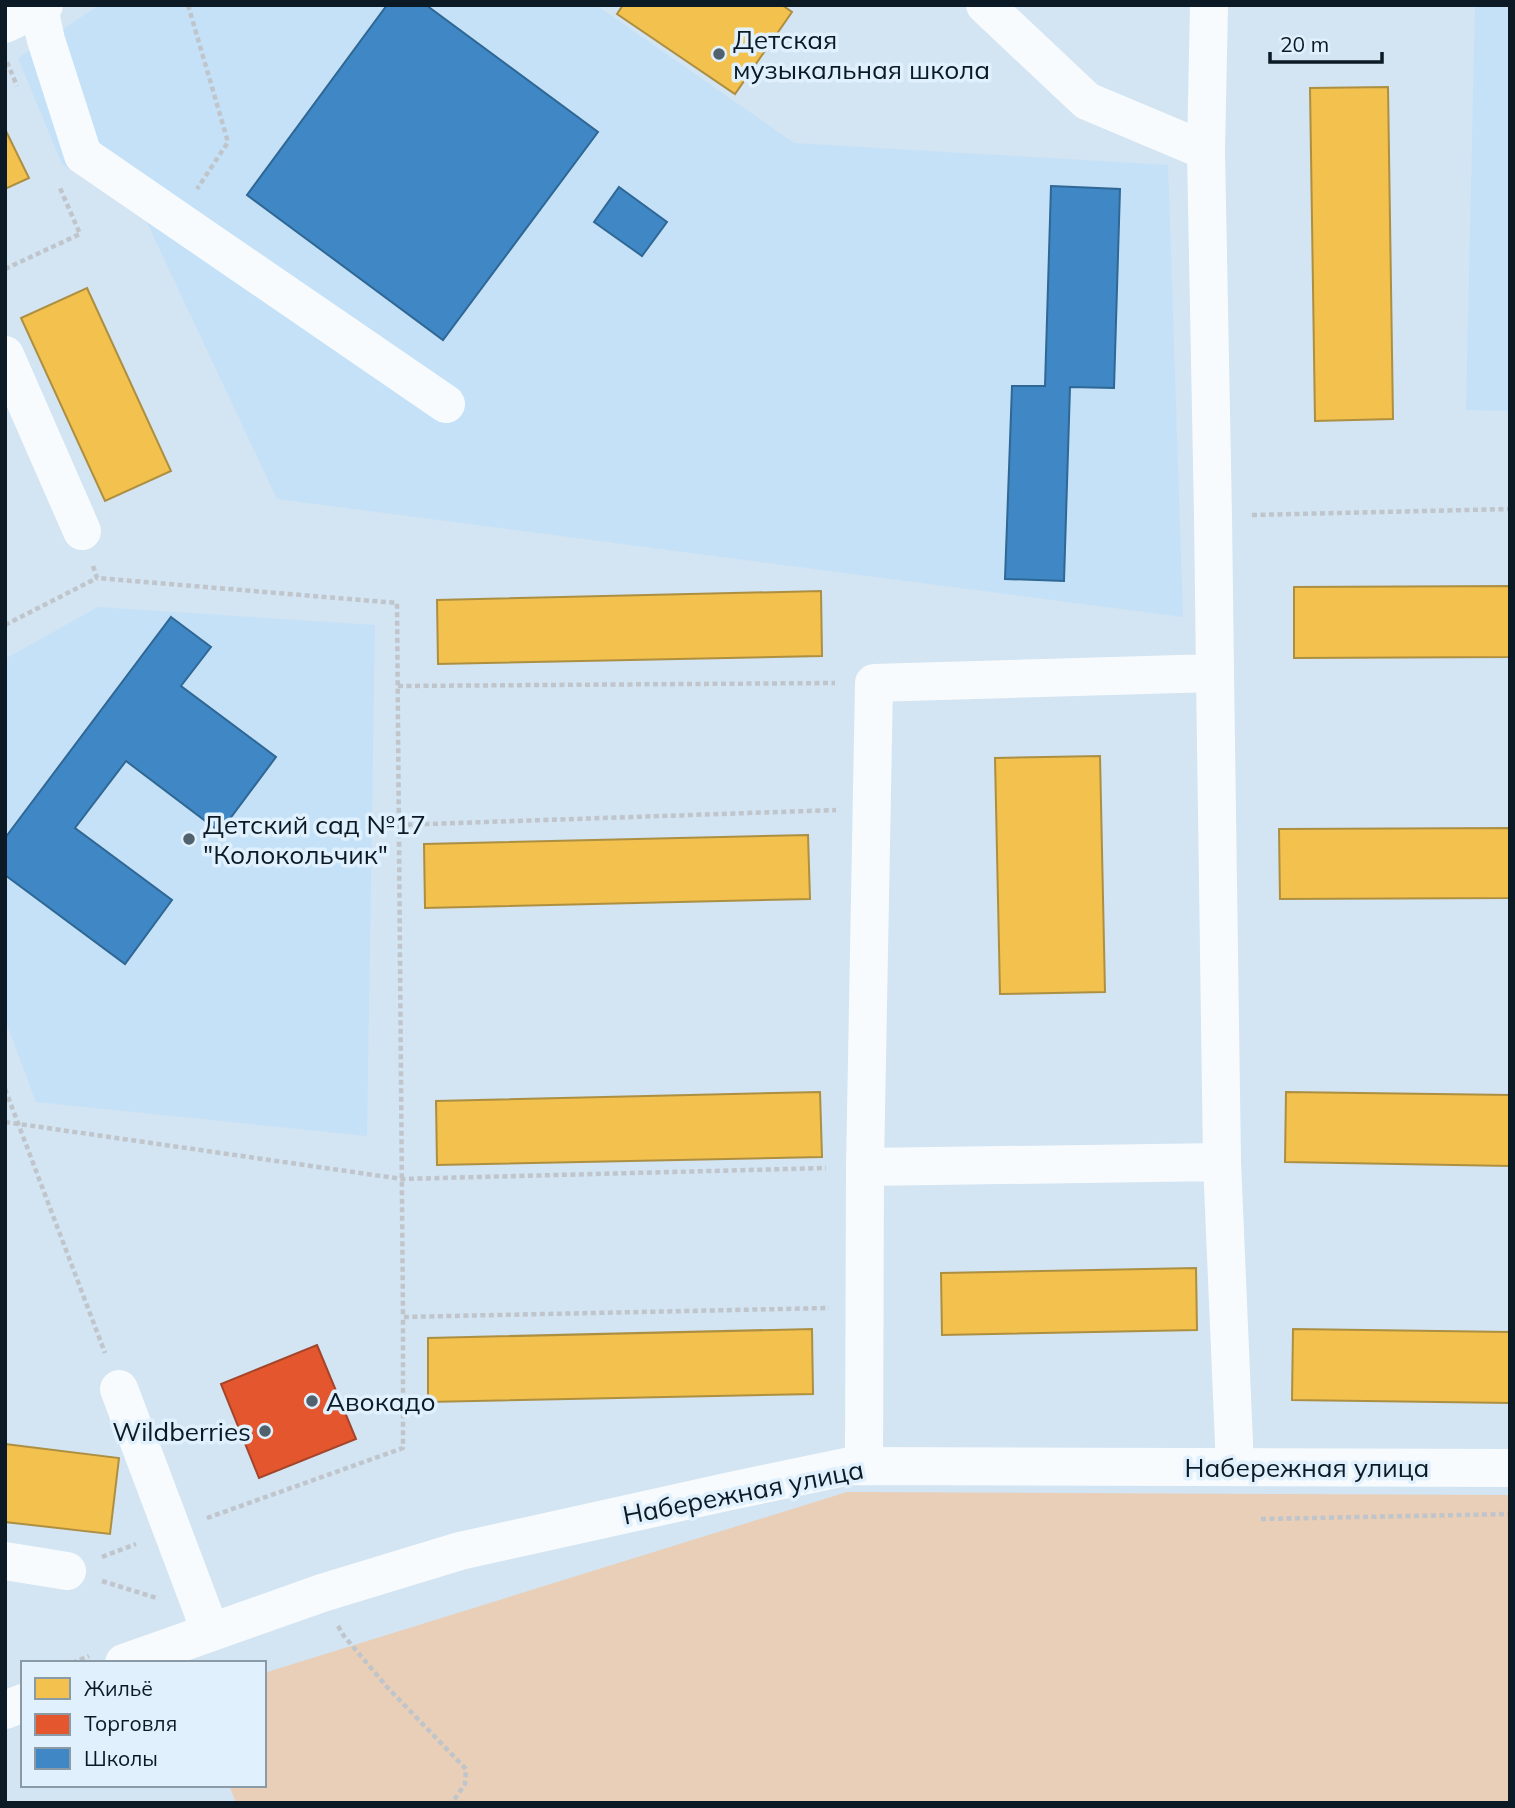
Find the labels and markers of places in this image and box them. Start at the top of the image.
place label: Детская музыкальная школа [733,23,990,86]
marker: Детская музыкальная школа [711,46,727,62]
place label: Детский сад №17 "Колокольчик" [203,808,426,871]
marker: Детский сад №17 "Колокольчик" [181,831,197,847]
place label: Авокадо [326,1385,436,1418]
marker: Авокадо [304,1393,320,1409]
place label: Wildberries [112,1415,251,1448]
marker: Wildberries [257,1423,273,1439]

